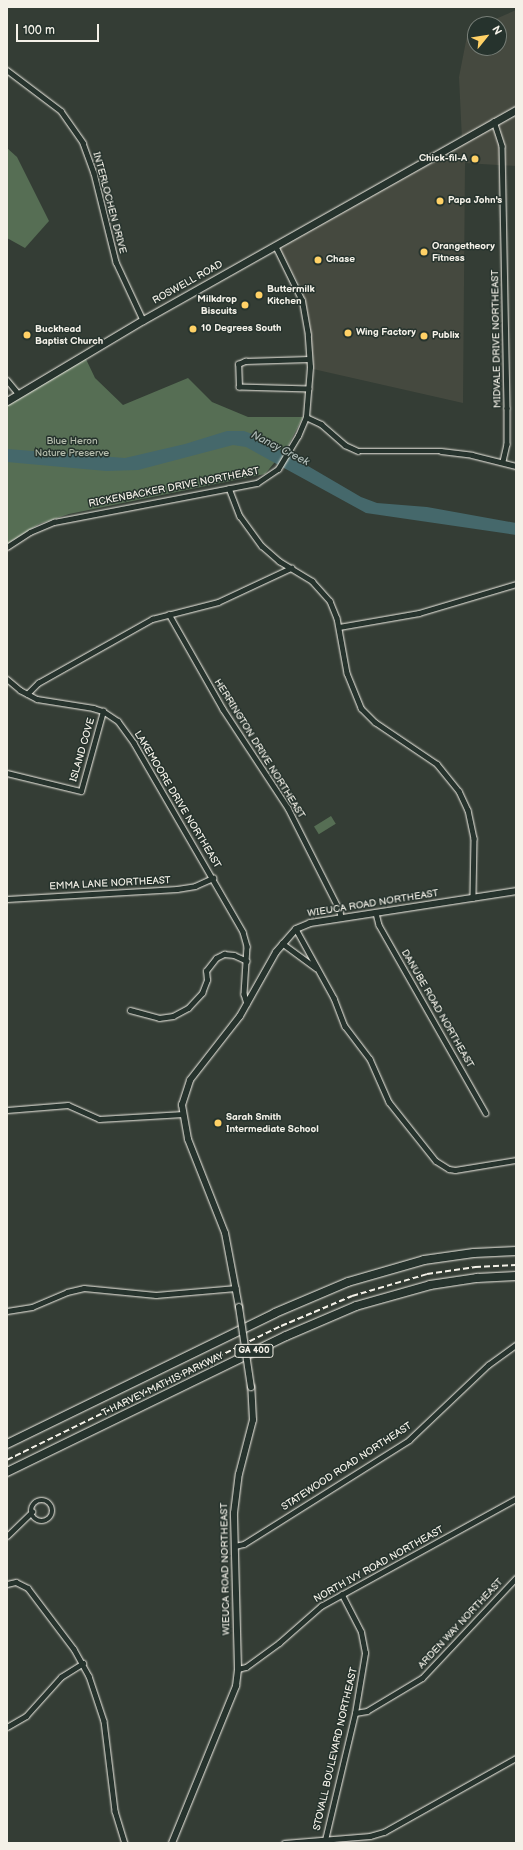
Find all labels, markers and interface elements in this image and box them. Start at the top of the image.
scale bar [18,16,101,42]
north arrow [467,16,507,56]
text: 100 m [23,23,55,38]
text: N [489,23,505,37]
street label: INTERLOCHEN DRIVE [90,151,128,255]
place label: Chick-fil-A [419,153,467,165]
marker: Chick-fil-A [470,154,480,164]
place label: Papa John's [448,195,502,207]
marker: Papa John's [435,196,445,206]
place label: Orangetheory Fitness [432,240,495,264]
marker: Orangetheory Fitness [419,247,429,257]
place label: Chase [326,254,355,266]
marker: Chase [313,255,323,265]
street label: ROSWELL ROAD [151,259,225,307]
street label: MIDVALE DRIVE NORTHEAST [490,270,504,408]
place label: Buttermilk Kitchen [267,283,315,306]
marker: Buttermilk Kitchen [254,290,264,300]
place label: Milkdrop Biscuits [197,293,237,316]
marker: Milkdrop Biscuits [240,300,250,310]
place label: Buckhead Baptist Church [35,323,103,346]
place label: 10 Degrees South [201,323,282,335]
marker: 10 Degrees South [188,324,198,334]
place label: Wing Factory [356,327,416,339]
marker: Wing Factory [343,328,353,338]
marker: Buckhead Baptist Church [22,330,32,340]
place label: Publix [432,330,459,342]
marker: Publix [419,331,429,341]
water label: Nancy Creek [248,429,312,469]
park label: Blue Heron Nature Preserve [35,435,109,458]
street label: RICKENBACKER DRIVE NORTHEAST [88,466,260,510]
street label: HERRINGTON DRIVE NORTHEAST [211,677,307,821]
street label: ISLAND COVE [68,717,98,783]
street label: LAKEMOORE DRIVE NORTHEAST [131,729,223,871]
street label: EMMA LANE NORTHEAST [49,875,171,893]
street label: WIEUCA ROAD NORTHEAST [307,888,439,920]
street label: DANUBE ROAD NORTHEAST [398,948,476,1070]
place label: Sarah Smith Intermediate School [226,1111,319,1134]
marker: Sarah Smith Intermediate School [213,1118,223,1128]
road number: GA 400 [234,1344,274,1358]
street label: T HARVEY MATHIS PARKWAY [100,1350,226,1420]
street label: STATEWOOD ROAD NORTHEAST [280,1420,414,1514]
street label: WIEUCA ROAD NORTHEAST [219,1503,233,1635]
street label: NORTH IVY ROAD NORTHEAST [312,1524,446,1606]
street label: ARDEN WAY NORTHEAST [416,1576,506,1672]
street label: STOVALL BOULEVARD NORTHEAST [311,1666,361,1832]

